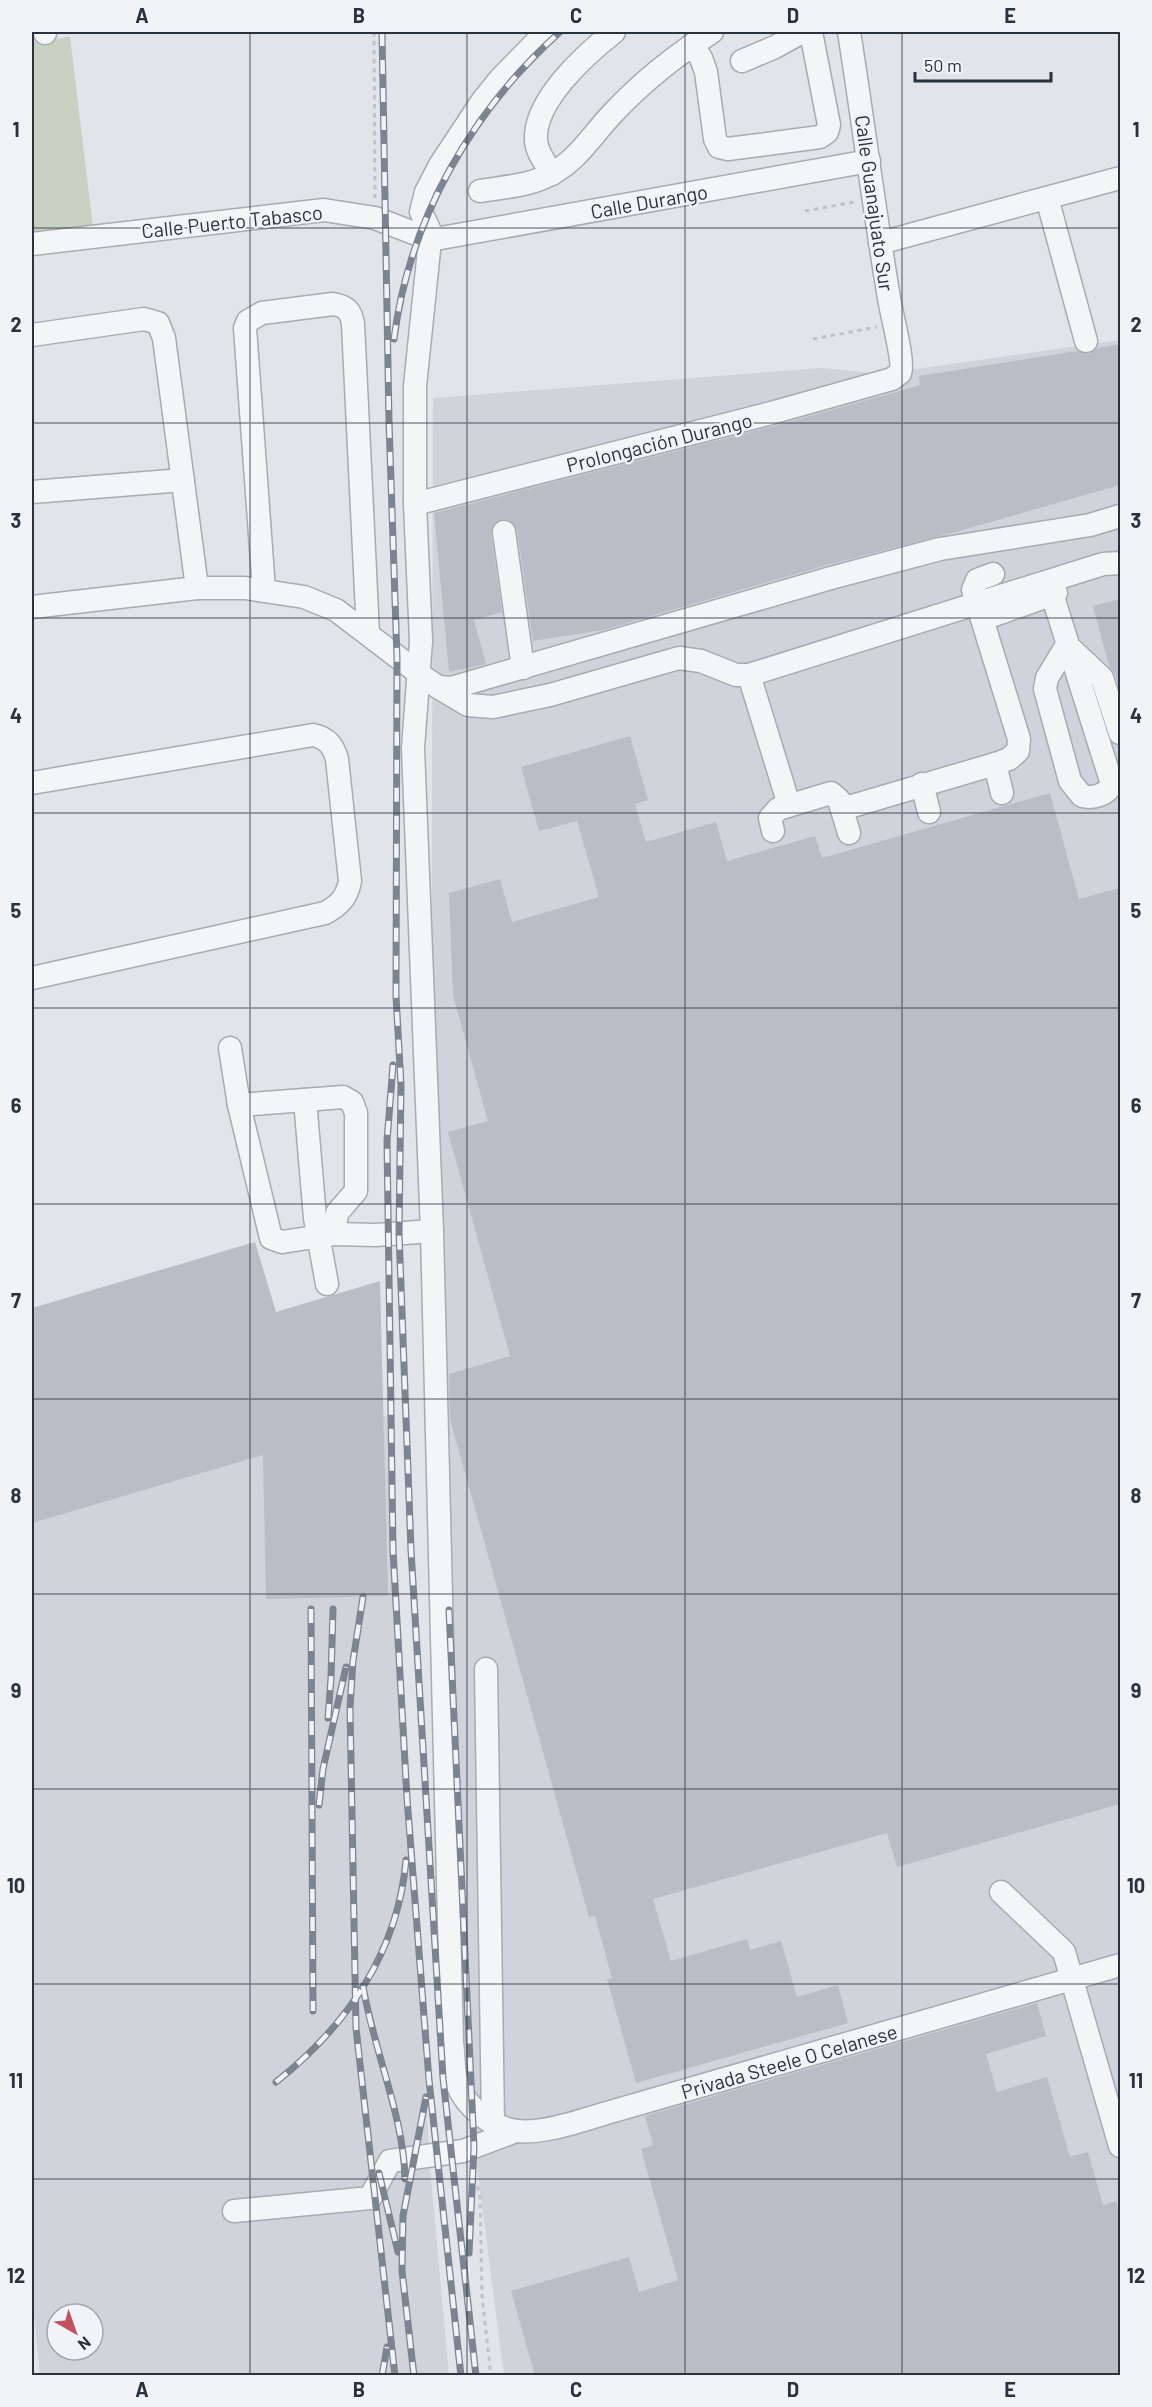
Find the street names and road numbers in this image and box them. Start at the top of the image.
street label: Calle Guanajuato Sur [851,113,899,293]
street label: Calle Durango [588,179,710,223]
street label: Calle Puerto Tabasco [140,200,324,242]
street label: Prolongación Durango [564,407,754,477]
street label: Privada Steele O Celanese [678,2019,900,2103]

